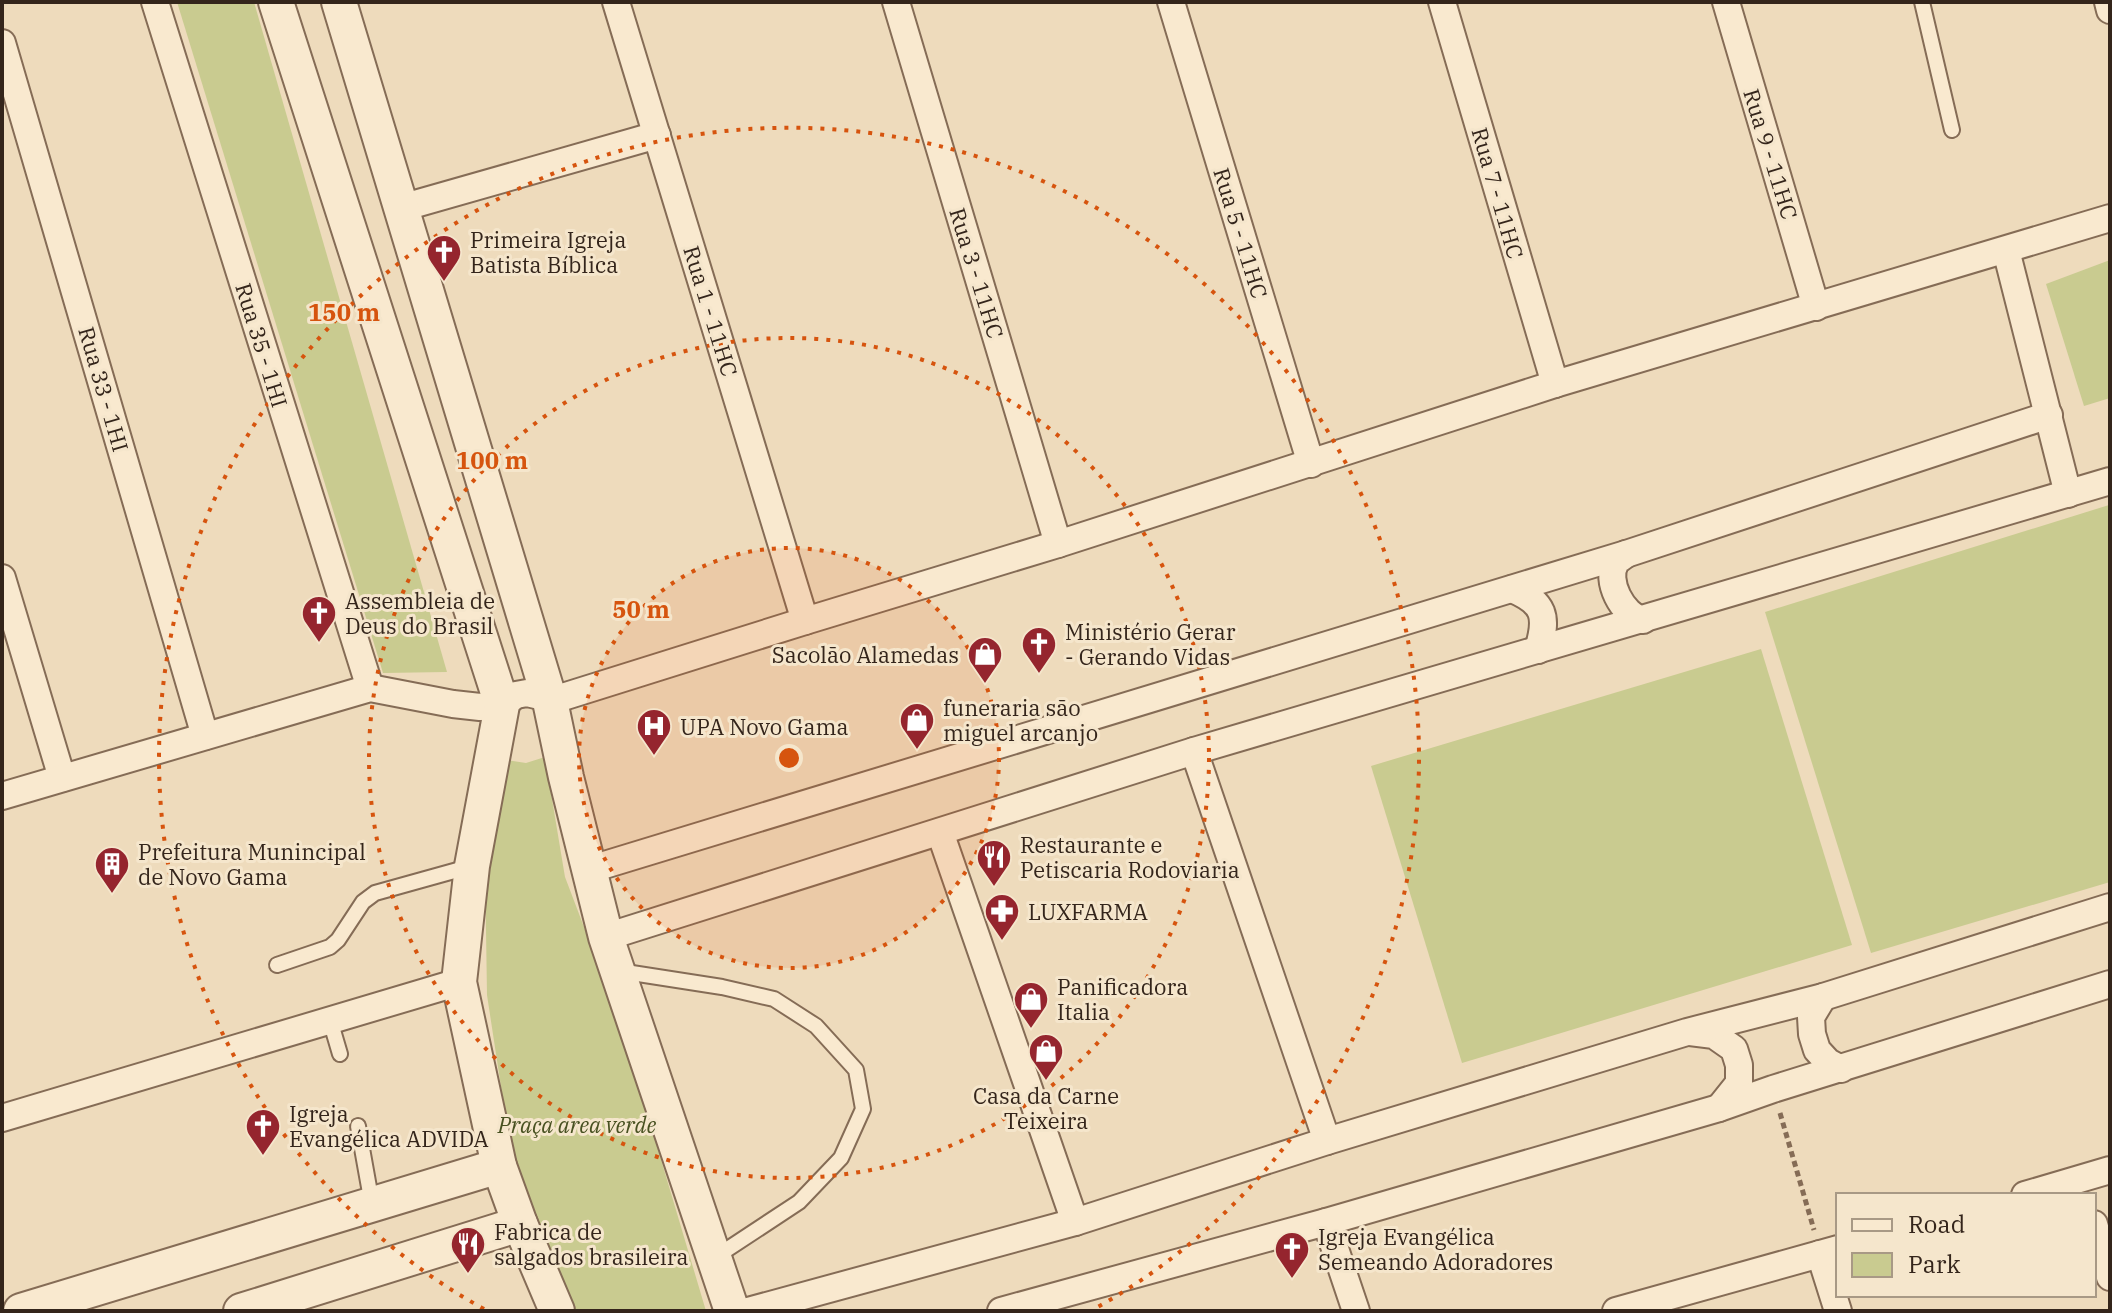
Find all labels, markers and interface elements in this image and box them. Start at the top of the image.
street label: Rua 9 - 11HC [1737,85,1805,223]
street label: Rua 7 - 11HC [1465,124,1531,262]
street label: Rua 5 - 11HC [1207,164,1275,302]
street label: Rua 3 - 11HC [943,204,1011,342]
place label: Primeira Igreja Batista Bíblica [470,225,627,279]
church icon: Primeira Igreja Batista Bíblica [425,233,463,283]
street label: Rua 1 - 11HC [677,242,745,380]
street label: Rua 35 - 1HI [229,279,295,411]
text: 150 m [308,296,380,328]
street label: Rua 33 - 1HI [72,323,136,455]
text: 100 m [456,444,528,476]
place label: Assembleia de Deus do Brasil [345,586,495,640]
text: 50 m [612,593,670,625]
church icon: Assembleia de Deus do Brasil [300,594,338,644]
place label: Ministério Gerar - Gerando Vidas [1065,617,1236,671]
church icon: Ministério Gerar - Gerando Vidas [1020,625,1058,675]
shop icon: Sacolão Alamedas [966,635,1004,685]
place label: Sacolão Alamedas [772,640,959,669]
place label: funeraria são miguel arcanjo [943,693,1098,747]
shop icon: funeraria são miguel arcanjo [898,701,936,751]
hospital icon: UPA Novo Gama [635,707,673,757]
place label: UPA Novo Gama [680,712,848,741]
centre of rings [775,744,803,772]
place label: Restaurante e Petiscaria Rodoviaria [1020,830,1240,884]
place label: Prefeitura Munincipal de Novo Gama [138,837,366,891]
restaurant icon: Restaurante e Petiscaria Rodoviaria [975,838,1013,888]
building icon: Prefeitura Munincipal de Novo Gama [93,845,131,895]
pharmacy icon: LUXFARMA [983,892,1021,942]
place label: LUXFARMA [1028,897,1148,926]
place label: Panificadora Italia [1057,972,1188,1026]
shop icon: Panificadora Italia [1012,980,1050,1030]
shop icon: Casa da Carne Teixeira [1027,1032,1065,1082]
place label: Casa da Carne Teixeira [973,1081,1119,1135]
place label: Igreja Evangélica ADVIDA [289,1099,489,1153]
church icon: Igreja Evangélica ADVIDA [244,1107,282,1157]
park label: Praça area verde [497,1110,656,1139]
legend [1836,1193,2096,1297]
text: Road [1908,1208,1965,1240]
place label: Fabrica de salgados brasileira [494,1217,689,1271]
place label: Igreja Evangélica Semeando Adoradores [1318,1222,1553,1276]
restaurant icon: Fabrica de salgados brasileira [449,1225,487,1275]
church icon: Igreja Evangélica Semeando Adoradores [1273,1230,1311,1280]
text: Park [1908,1248,1960,1280]

